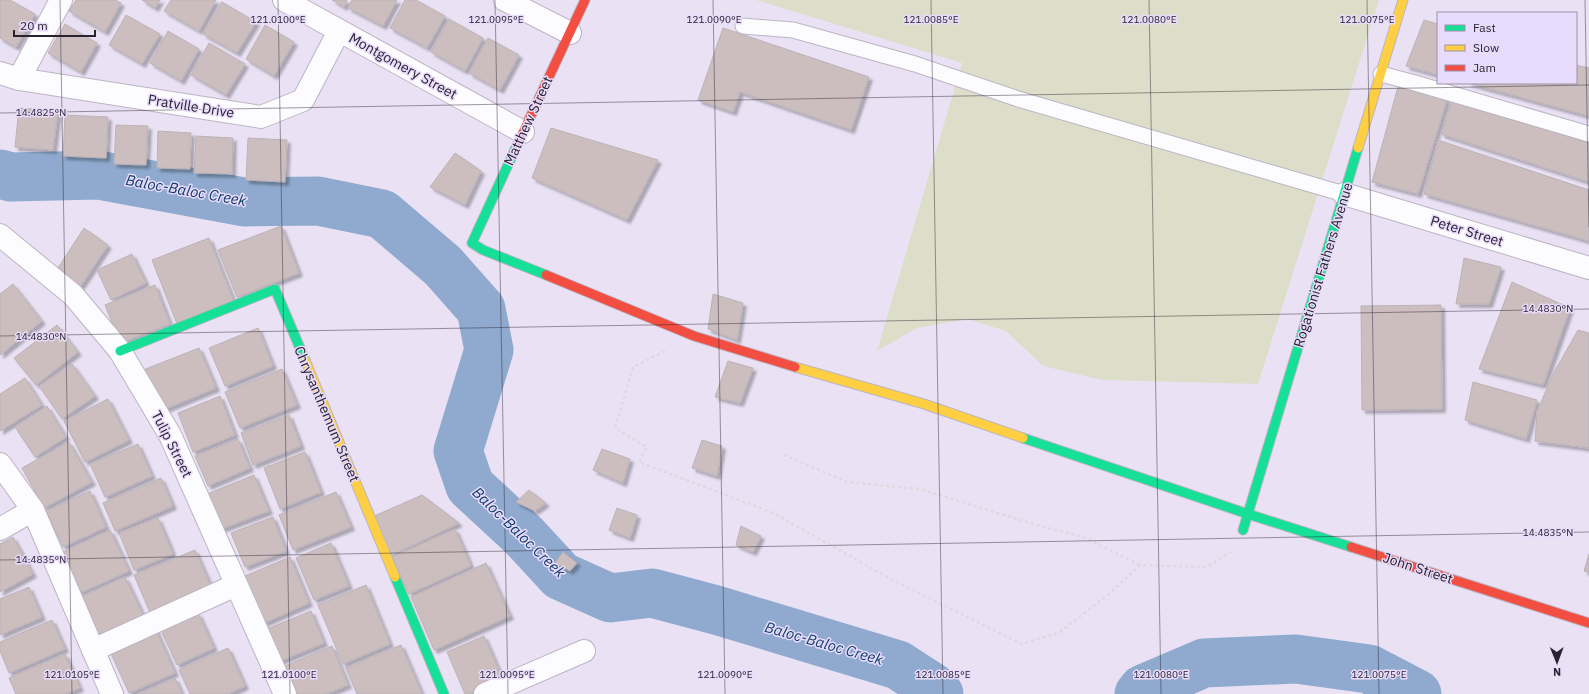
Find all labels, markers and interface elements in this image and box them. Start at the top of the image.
scale bar [14,12,95,38]
legend [1437,12,1577,84]
text: 121.0100°E [250,13,306,26]
text: 121.0095°E [468,13,524,26]
text: 121.0090°E [686,13,742,26]
text: 121.0085°E [903,13,959,26]
text: 121.0080°E [1121,13,1177,26]
text: 121.0075°E [1339,13,1395,26]
text: 20 m [20,18,48,33]
text: Fast [1473,20,1496,35]
street label: Montgomery Street [346,29,460,103]
text: Slow [1473,40,1499,55]
text: Jam [1473,60,1496,75]
street label: Matthew Street [499,73,557,169]
street label: Pratville Drive [147,90,236,122]
text: 14.4825°N [16,106,66,119]
water label: Baloc-Baloc Creek [124,170,248,210]
street label: Rogationist Fathers Avenue [1289,180,1357,350]
street label: Peter Street [1428,211,1506,251]
text: 14.4830°N [1523,302,1573,315]
text: 14.4830°N [16,330,66,343]
street label: Chrysanthemum Street [290,343,364,485]
street label: Tulip Street [148,408,196,480]
water label: Baloc-Baloc Creek [468,483,570,581]
text: 14.4835°N [1523,526,1573,539]
street label: John Street [1381,548,1455,588]
text: 14.4835°N [16,553,66,566]
water label: Baloc-Baloc Creek [763,617,885,669]
north arrow [1537,642,1577,682]
text: N [1553,665,1561,679]
text: 121.0105°E [44,668,100,681]
text: 121.0100°E [261,668,317,681]
text: 121.0095°E [479,668,535,681]
text: 121.0090°E [697,668,753,681]
text: 121.0085°E [915,668,971,681]
text: 121.0080°E [1133,668,1189,681]
text: 121.0075°E [1351,668,1407,681]

